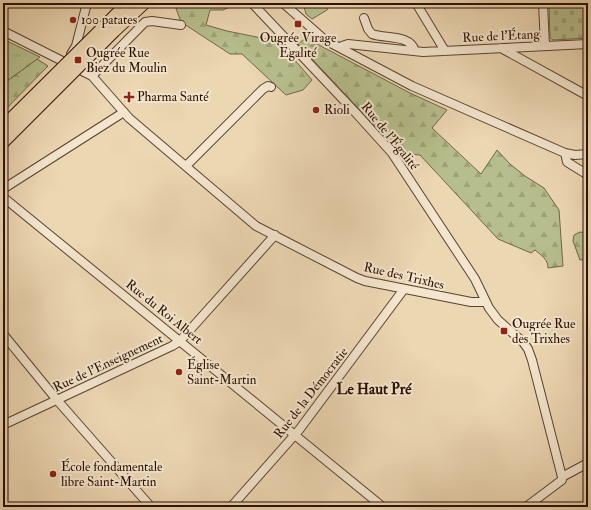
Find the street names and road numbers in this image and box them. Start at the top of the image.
street label: Rue de l'Étang [462,25,541,46]
street label: Rue de l'Égalité [358,98,423,174]
street label: Rue des Trixhes [362,259,446,293]
street label: Rue du Roi Albert [122,276,206,348]
street label: Rue de l'Enseignement [50,330,166,396]
street label: Rue de la Démocratie [271,344,352,442]

